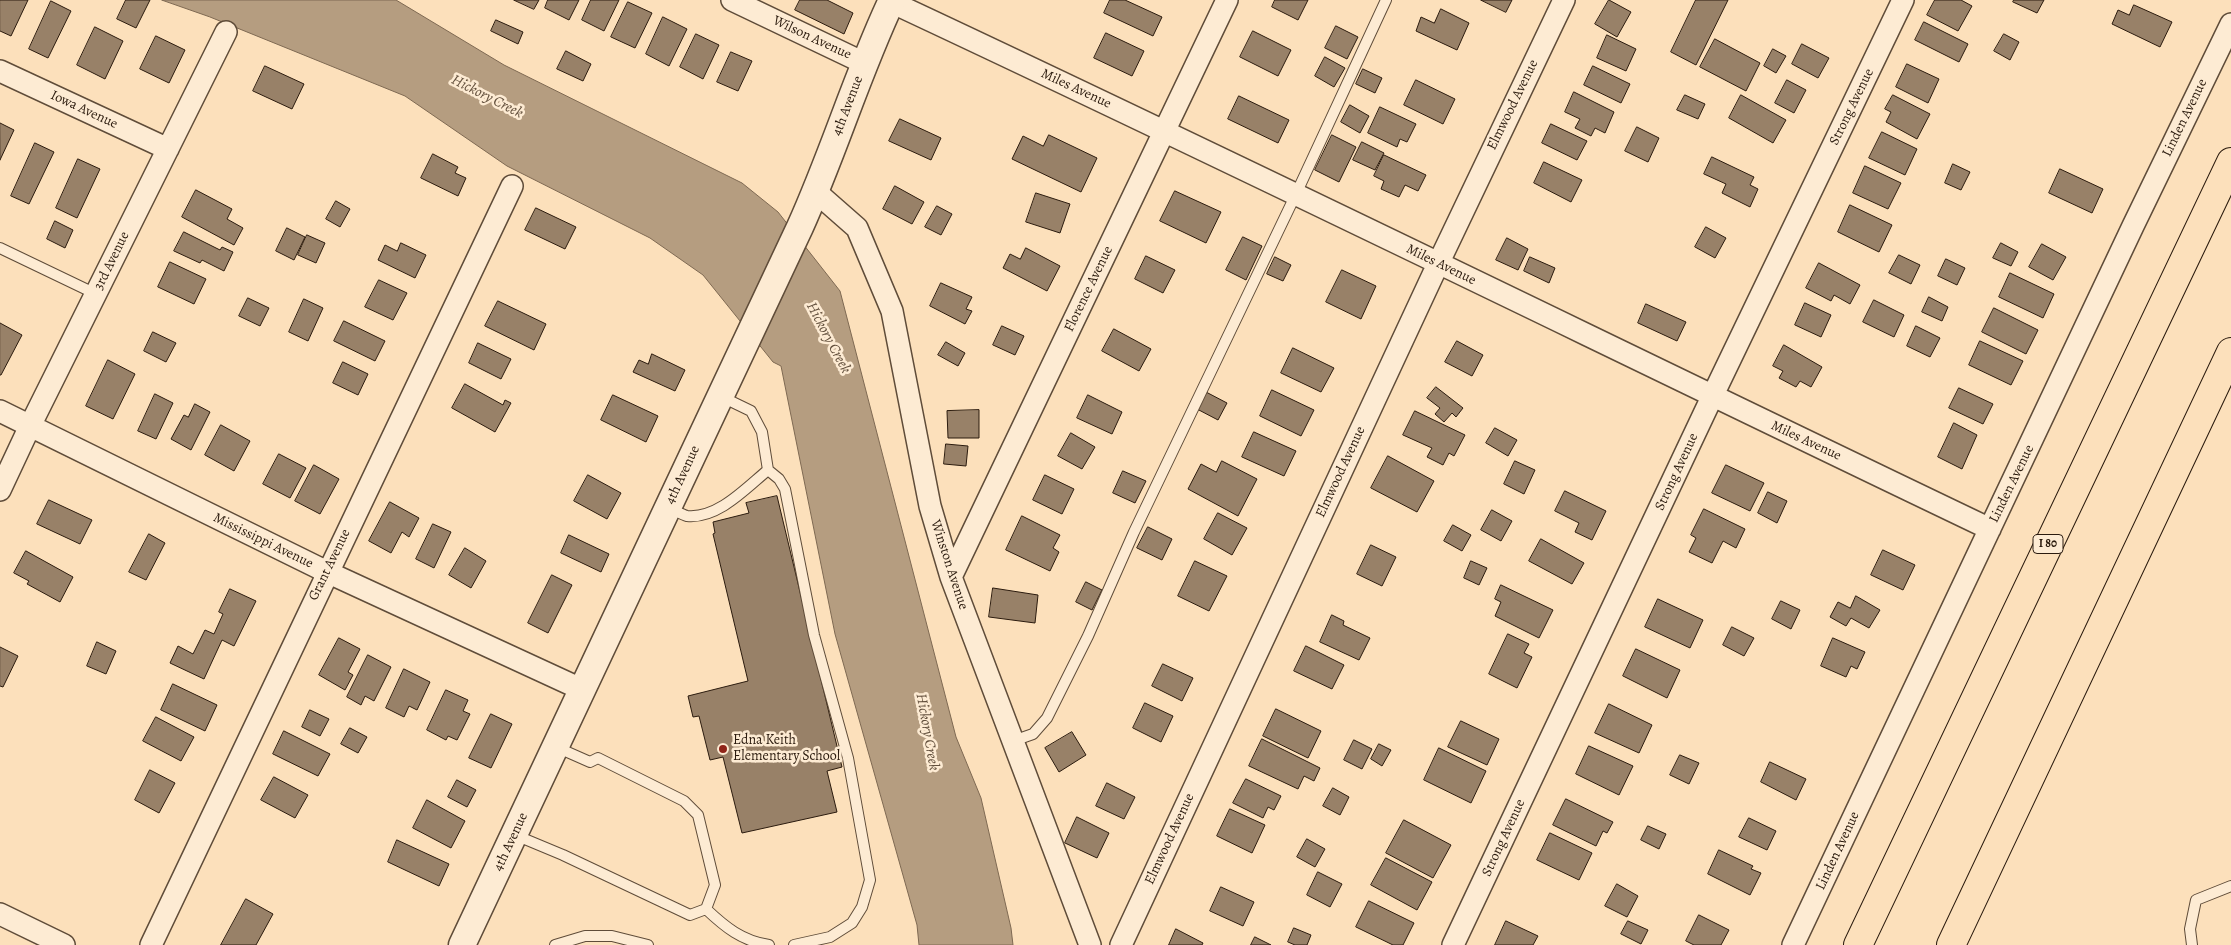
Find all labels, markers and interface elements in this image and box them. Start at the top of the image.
street label: Wilson Avenue [770,13,854,63]
street label: Elmwood Avenue [1484,57,1542,153]
street label: Miles Avenue [1038,65,1114,113]
street label: Strong Avenue [1826,66,1878,148]
water label: Hickory Creek [448,71,526,123]
street label: 4th Avenue [829,74,867,138]
street label: Linden Avenue [2159,76,2211,160]
street label: Iowa Avenue [48,87,120,133]
street label: 3rd Avenue [91,229,133,293]
street label: Miles Avenue [1403,241,1479,289]
street label: Florence Avenue [1061,243,1117,335]
water label: Hickory Creek [802,299,854,377]
street label: Miles Avenue [1768,417,1844,465]
street label: Elmwood Avenue [1313,424,1369,520]
street label: Strong Avenue [1652,431,1702,513]
street label: Linden Avenue [1986,442,2038,526]
street label: 4th Avenue [662,443,704,507]
street label: Mississippi Avenue [210,509,316,573]
street label: Winston Avenue [927,518,971,612]
street label: Grant Avenue [305,526,355,604]
road number: I 80 [2033,534,2063,554]
water label: Hickory Creek [911,692,943,772]
place label: Edna Keith Elementary School [733,733,840,766]
marker: Edna Keith Elementary School [717,743,729,755]
street label: Elmwood Avenue [1142,791,1198,887]
street label: Strong Avenue [1479,797,1529,879]
street label: Linden Avenue [1813,809,1863,893]
street label: 4th Avenue [490,810,532,874]

